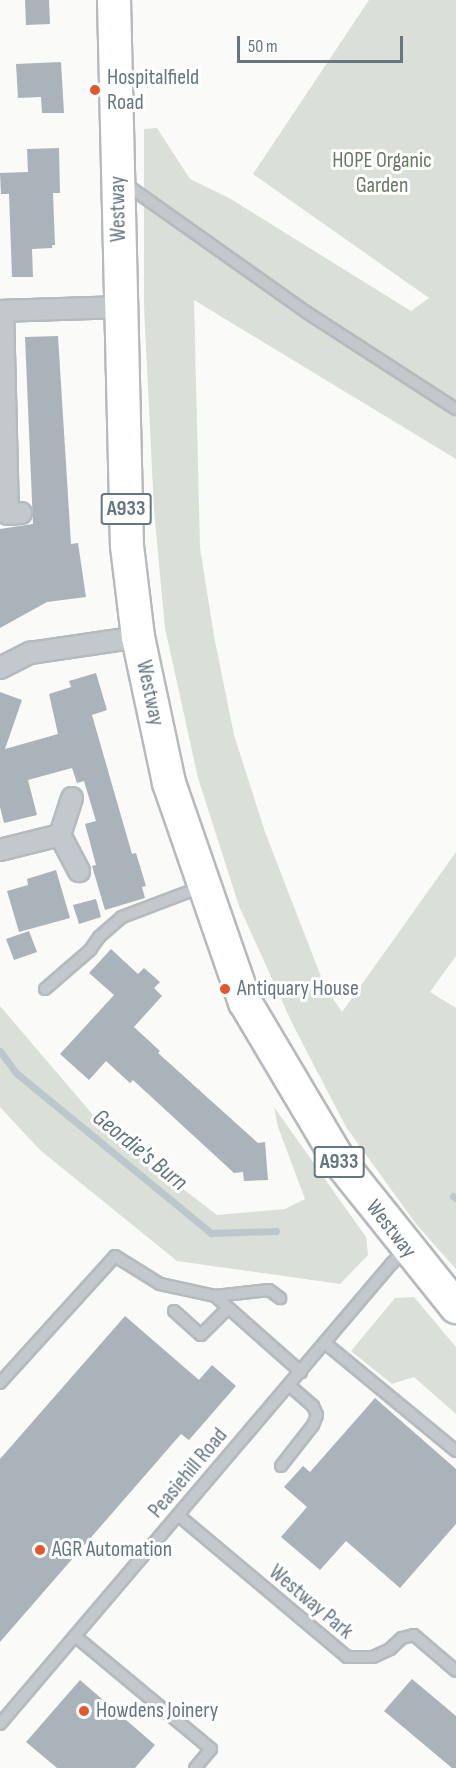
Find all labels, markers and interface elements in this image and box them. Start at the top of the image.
scale bar [240,24,406,62]
text: 50 m [248,36,278,57]
place label: Hospitalfield Road [107,64,199,116]
marker: Hospitalfield Road [88,83,102,97]
park label: HOPE Organic Garden [332,147,432,198]
street label: Westway [104,176,132,242]
road number: A933 [100,491,152,527]
street label: Westway [130,658,170,728]
place label: Antiquary House [237,976,359,1002]
marker: Antiquary House [218,982,232,996]
water label: Geordie's Burn [87,1103,193,1197]
road number: A933 [314,1144,364,1180]
street label: Westway [360,1195,422,1263]
street label: Peasiehill Road [143,1423,233,1523]
place label: AGR Automation [52,1537,172,1563]
marker: AGR Automation [33,1543,47,1557]
street label: Westway Park [263,1559,359,1645]
place label: Howdens Joinery [96,1698,218,1724]
marker: Howdens Joinery [77,1704,91,1718]

